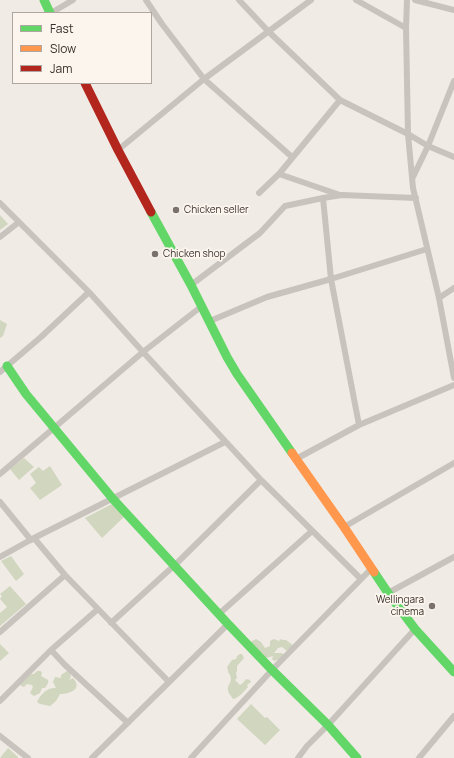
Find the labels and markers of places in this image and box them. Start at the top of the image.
place label: Chicken seller [184,204,249,216]
marker: Chicken seller [171,205,181,215]
place label: Chicken shop [163,248,225,260]
marker: Chicken shop [150,249,160,259]
place label: Wellingara cinema [376,594,424,618]
marker: Wellingara cinema [427,601,437,611]

